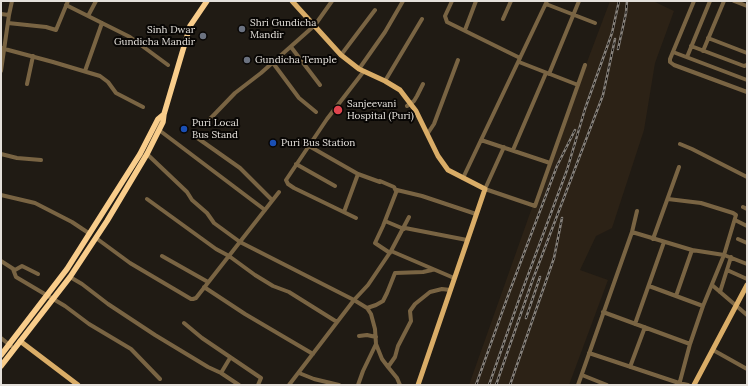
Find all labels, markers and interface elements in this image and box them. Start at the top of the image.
place label: Shri Gundicha Mandir [250,17,316,40]
place label: Sinh Dwar Gundicha Mandir [114,24,195,48]
marker: Shri Gundicha Mandir [237,24,247,34]
marker: Sinh Dwar Gundicha Mandir [198,31,208,41]
place label: Gundicha Temple [255,54,337,66]
marker: Gundicha Temple [242,55,252,65]
place label: Sanjeevani Hospital (Puri) [347,98,414,122]
marker: Sanjeevani Hospital (Puri) [332,104,344,116]
place label: Puri Local Bus Stand [192,117,239,140]
marker: Puri Local Bus Stand [179,124,189,134]
place label: Puri Bus Station [281,137,355,149]
marker: Puri Bus Station [268,138,278,148]

